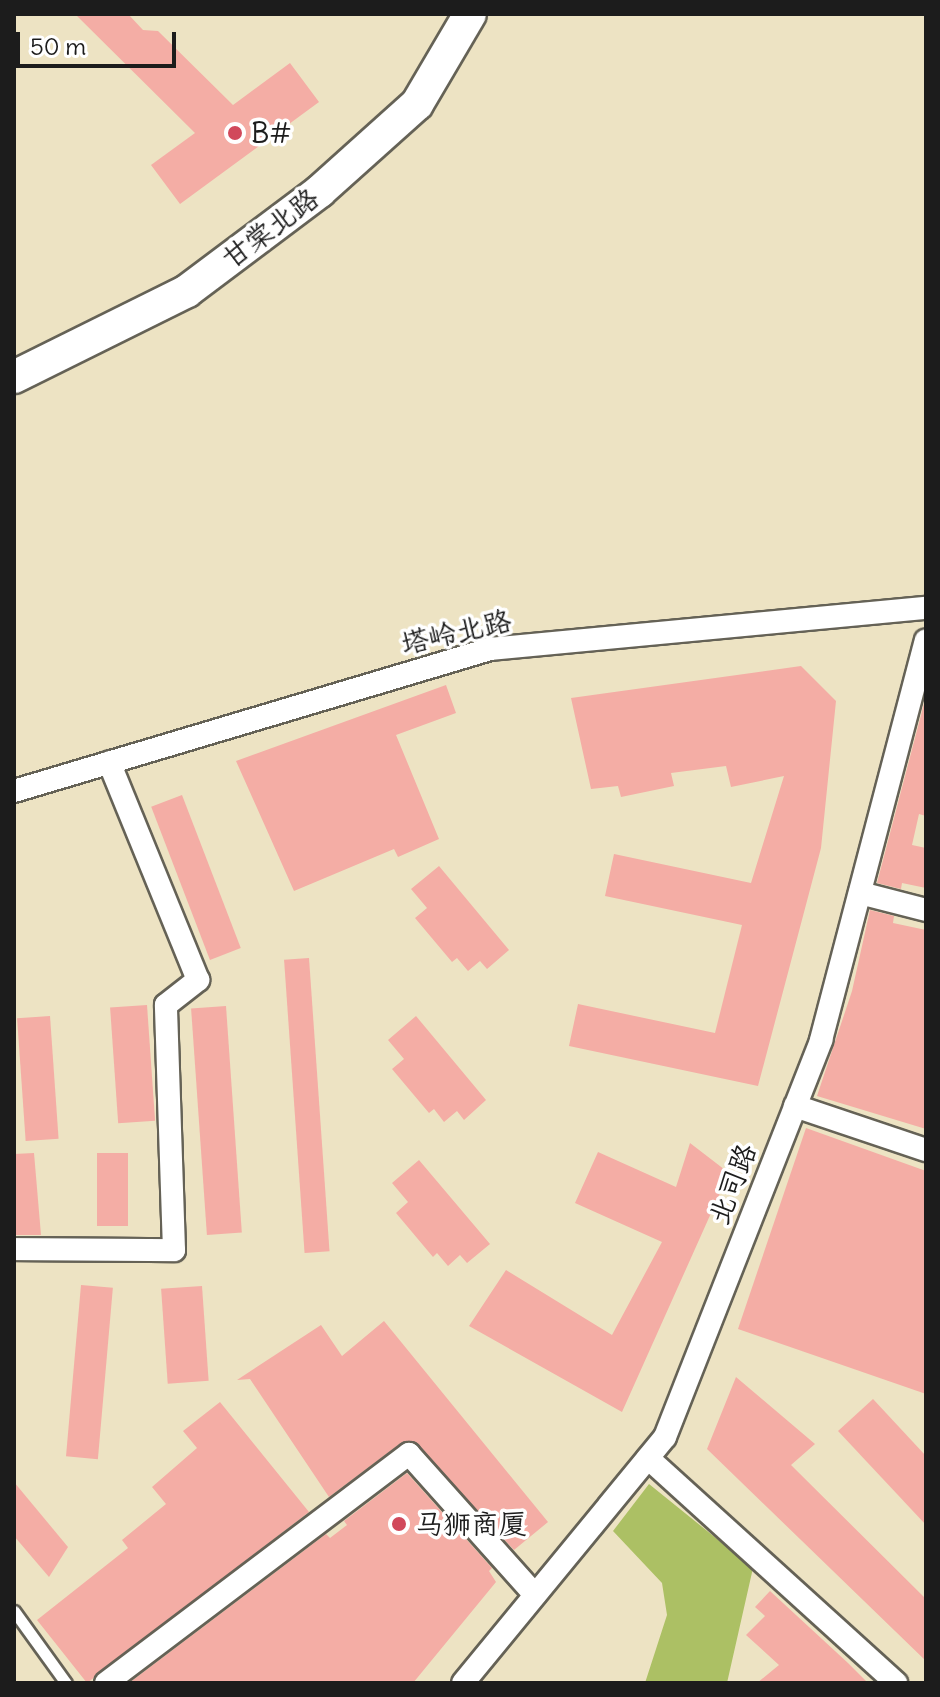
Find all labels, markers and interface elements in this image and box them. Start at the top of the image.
scale bar [20,16,180,66]
text: 50 m [30,31,86,61]
place label: B# [251,116,292,150]
marker: B# [226,124,244,142]
street label: 甘棠北路 [215,181,325,275]
street label: 塔岭北路 [398,603,514,661]
street label: 北司路 [701,1139,763,1229]
place label: 马狮商厦 [415,1507,527,1541]
marker: 马狮商厦 [390,1515,408,1533]

